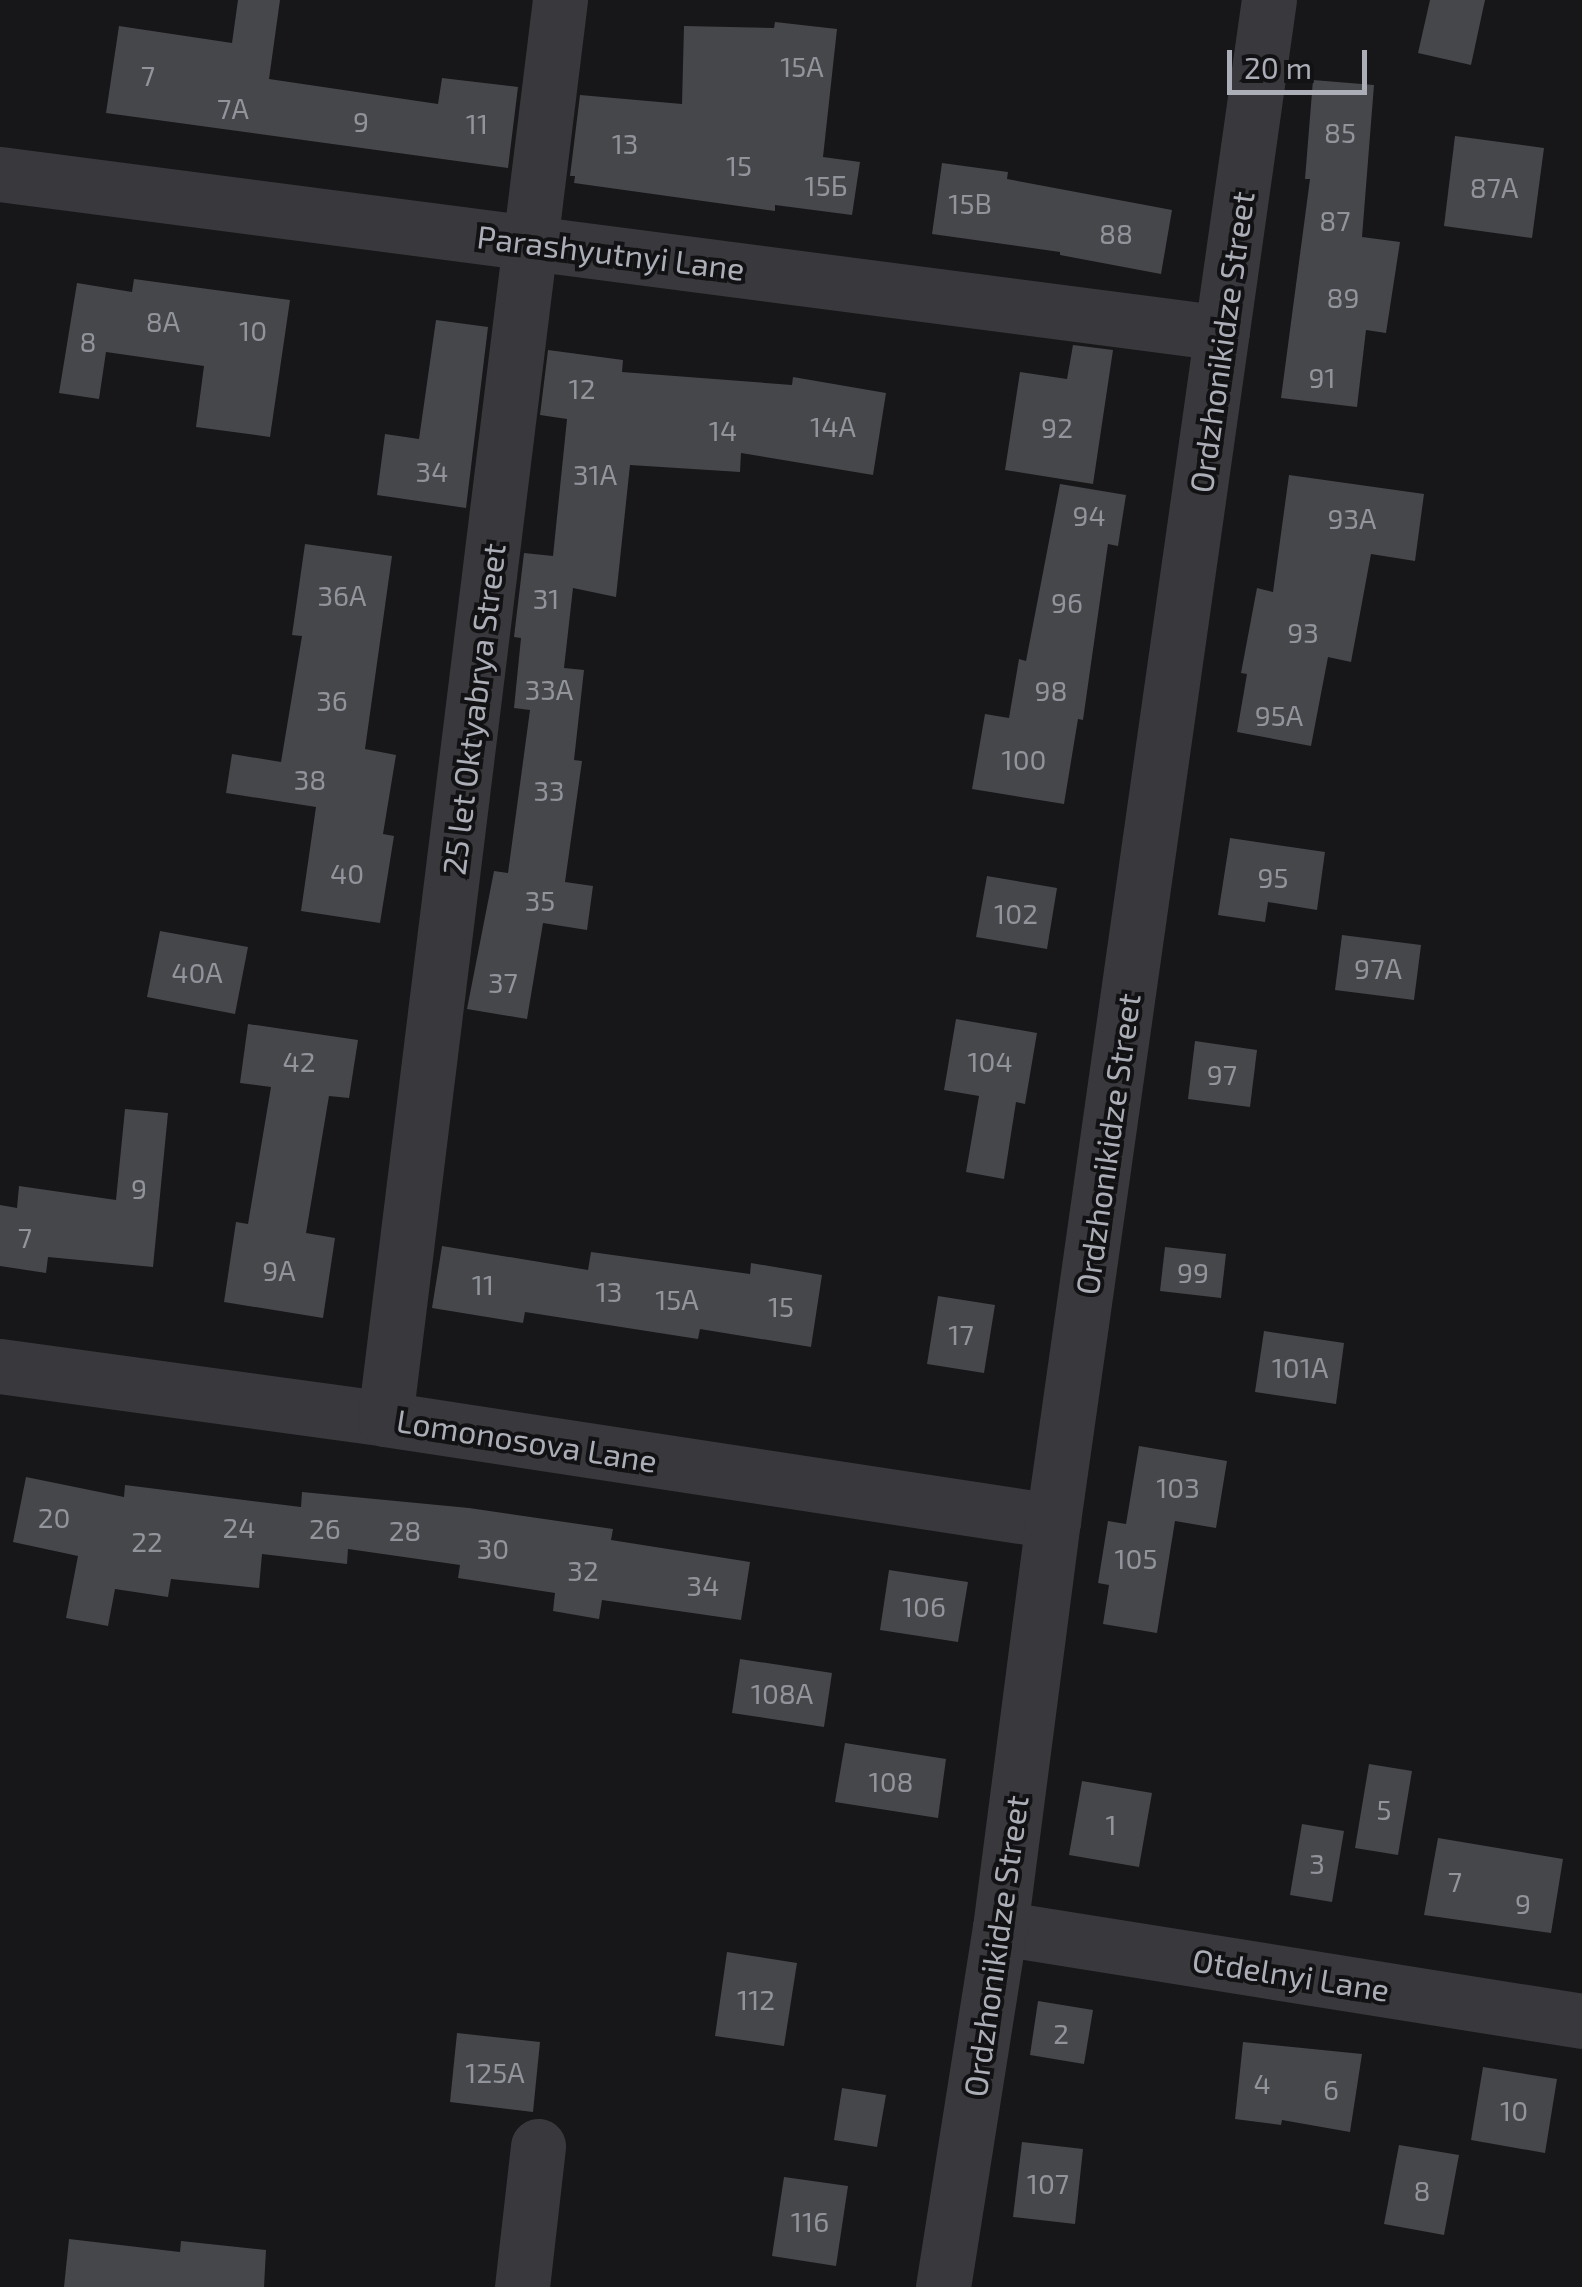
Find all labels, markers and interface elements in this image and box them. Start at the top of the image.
scale bar [1232,30,1372,92]
house number: 15А [780,49,824,83]
text: 20 m [1244,49,1312,85]
house number: 7 [141,58,155,92]
house number: 7А [217,91,249,125]
house number: 9 [353,104,369,138]
house number: 11 [466,106,488,140]
house number: 85 [1324,115,1356,149]
house number: 13 [612,126,638,160]
house number: 15 [726,148,752,182]
house number: 15Б [805,168,847,202]
house number: 87А [1470,170,1518,204]
house number: 15В [948,186,992,220]
street label: Ordzhonikidze Street [1181,189,1261,495]
house number: 87 [1319,203,1351,237]
house number: 88 [1099,216,1133,250]
street label: Parashyutnyi Lane [475,217,747,287]
house number: 89 [1326,280,1360,314]
house number: 8А [146,304,180,338]
house number: 10 [239,313,267,347]
house number: 8 [80,324,96,358]
house number: 91 [1308,360,1336,394]
house number: 12 [569,371,595,405]
house number: 14А [810,409,856,443]
house number: 92 [1041,410,1073,444]
house number: 14 [709,413,737,447]
house number: 34 [416,454,448,488]
house number: 31А [573,457,617,491]
house number: 94 [1072,498,1106,532]
house number: 93А [1328,501,1376,535]
street label: 25 let Oktyabrya Street [434,541,512,877]
house number: 36А [318,578,366,612]
house number: 31 [533,581,559,615]
house number: 96 [1051,585,1083,619]
house number: 93 [1287,615,1319,649]
house number: 33А [525,672,573,706]
house number: 98 [1034,673,1068,707]
house number: 36 [316,683,348,717]
house number: 95А [1255,698,1303,732]
house number: 100 [1002,742,1046,776]
house number: 38 [294,762,326,796]
house number: 33 [533,773,565,807]
house number: 40 [330,856,364,890]
house number: 95 [1257,860,1289,894]
house number: 35 [525,883,555,917]
house number: 102 [994,896,1038,930]
house number: 97А [1354,951,1402,985]
house number: 40А [171,955,223,989]
house number: 37 [488,965,518,999]
street label: Ordzhonikidze Street [1067,991,1147,1297]
house number: 42 [283,1044,315,1078]
house number: 104 [967,1044,1013,1078]
house number: 97 [1207,1057,1237,1091]
house number: 9 [131,1171,147,1205]
house number: 7 [18,1220,32,1254]
house number: 9А [262,1253,296,1287]
house number: 99 [1177,1255,1209,1289]
house number: 11 [472,1267,494,1301]
house number: 13 [596,1274,622,1308]
house number: 15А [655,1282,699,1316]
house number: 15 [768,1289,794,1323]
house number: 17 [948,1317,974,1351]
house number: 101А [1272,1350,1328,1384]
street label: Lomonosova Lane [394,1400,660,1480]
house number: 103 [1156,1470,1200,1504]
house number: 20 [38,1500,70,1534]
house number: 24 [223,1510,255,1544]
house number: 26 [309,1511,341,1545]
house number: 28 [389,1513,421,1547]
house number: 22 [131,1524,163,1558]
house number: 30 [477,1531,509,1565]
house number: 105 [1114,1541,1158,1575]
house number: 32 [567,1553,599,1587]
house number: 34 [687,1568,719,1602]
house number: 106 [902,1589,946,1623]
house number: 108А [751,1676,813,1710]
house number: 108 [868,1764,914,1798]
house number: 5 [1376,1792,1392,1826]
street label: Ordzhonikidze Street [955,1793,1035,2099]
house number: 1 [1105,1807,1117,1841]
house number: 3 [1309,1846,1325,1880]
house number: 7 [1448,1864,1462,1898]
house number: 9 [1515,1886,1531,1920]
street label: Otdelnyi Lane [1190,1939,1392,2009]
house number: 112 [737,1982,775,2016]
house number: 2 [1053,2016,1069,2050]
house number: 125А [465,2055,525,2089]
house number: 4 [1253,2066,1271,2100]
house number: 6 [1323,2072,1339,2106]
house number: 10 [1500,2093,1528,2127]
house number: 107 [1027,2166,1069,2200]
house number: 8 [1414,2173,1430,2207]
house number: 116 [791,2204,829,2238]

